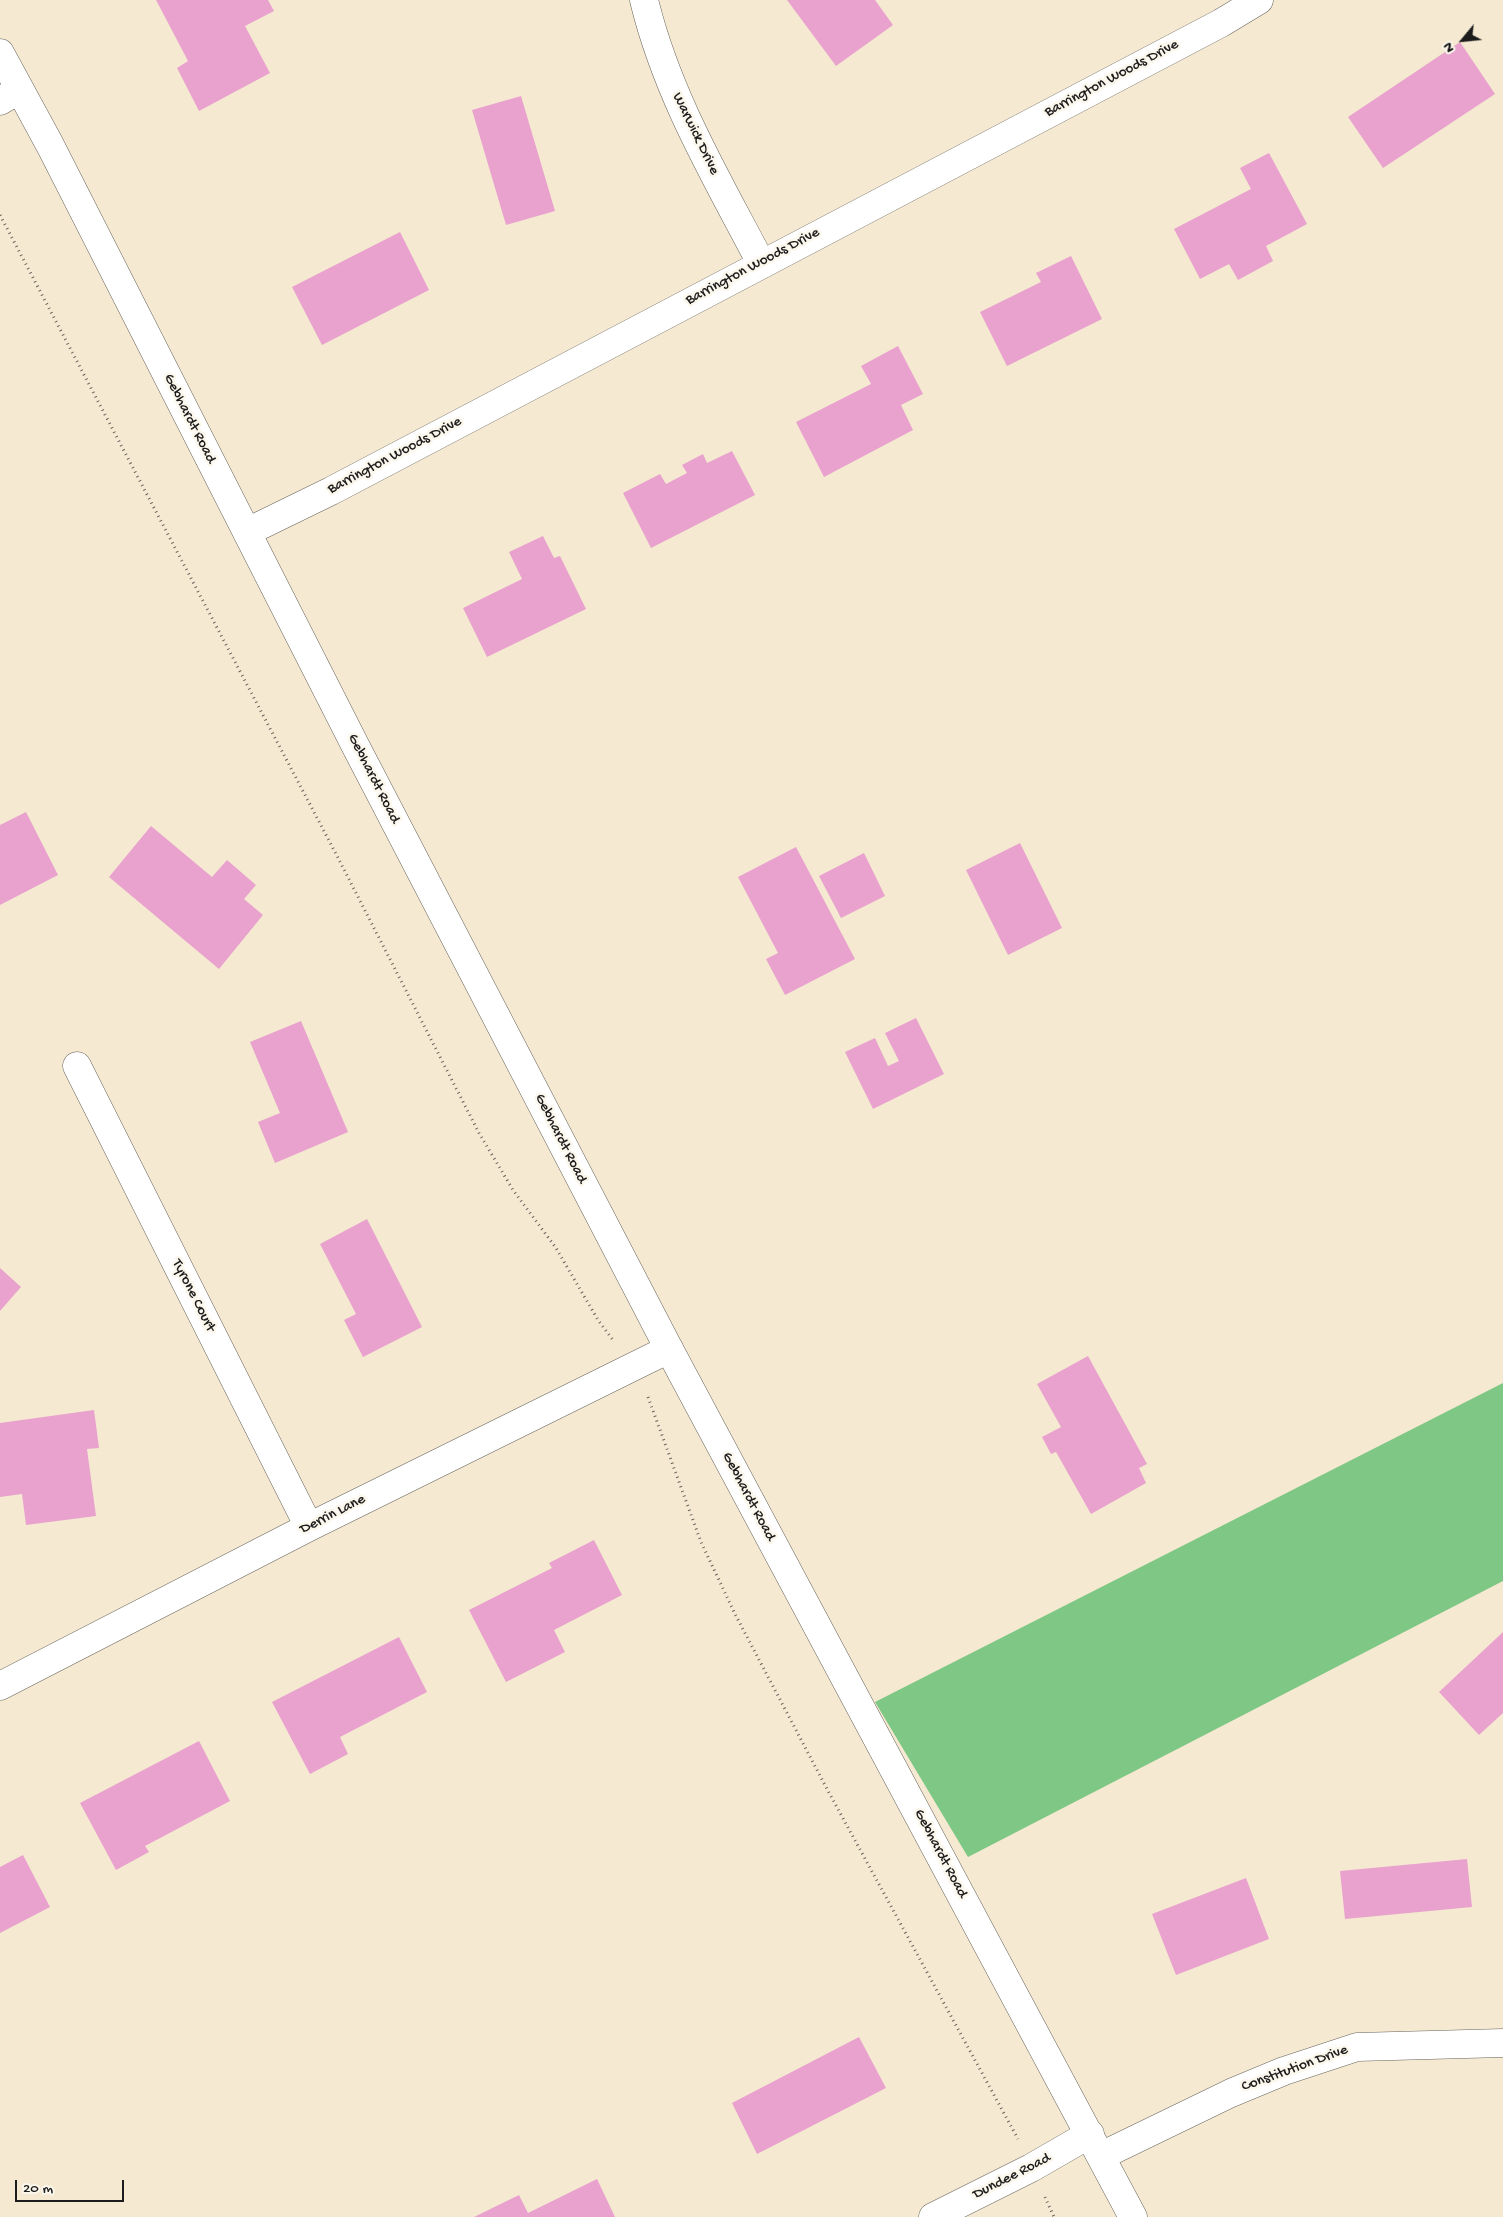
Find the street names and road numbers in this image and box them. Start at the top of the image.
street label: Barrington Woods Drive [1042,36,1182,122]
street label: Warwick Drive [667,90,723,178]
street label: Barrington Woods Drive [683,224,823,310]
street label: Gebhardt Road [159,371,219,467]
street label: Barrington Woods Drive [325,413,465,499]
street label: Gebhardt Road [343,731,403,827]
street label: Gebhardt Road [530,1091,590,1187]
street label: Tyrone Court [167,1257,219,1335]
street label: Gebhardt Road [717,1449,779,1545]
street label: Derrin Lane [297,1491,369,1539]
street label: Gebhardt Road [909,1806,971,1902]
street label: Constitution Drive [1239,2041,1351,2097]
street label: Dundee Road [970,2150,1054,2204]

